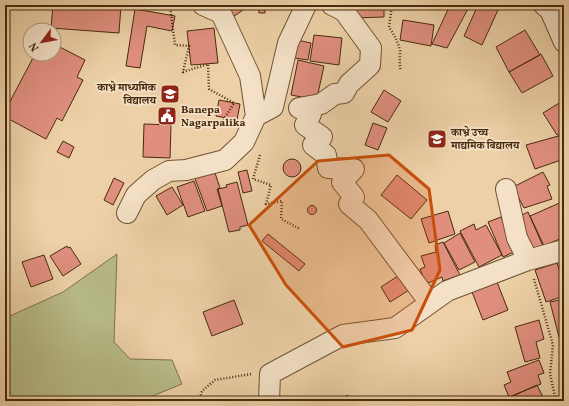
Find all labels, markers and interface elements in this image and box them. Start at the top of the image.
north arrow [22,22,62,62]
text: N [26,39,43,54]
place label: काभ्रे माध्यमिक विद्यालय [96,80,157,109]
school or university icon: काभ्रे माध्यमिक विद्यालय [159,83,181,105]
place label: Banepa Nagarpalika [181,103,246,131]
public building icon: Banepa Nagarpalika [156,105,178,127]
place label: काभ्रे उच्च माद्यमिक बिद्यालय [450,125,521,154]
school or university icon: काभ्रे उच्च माद्यमिक बिद्यालय [426,128,448,150]

